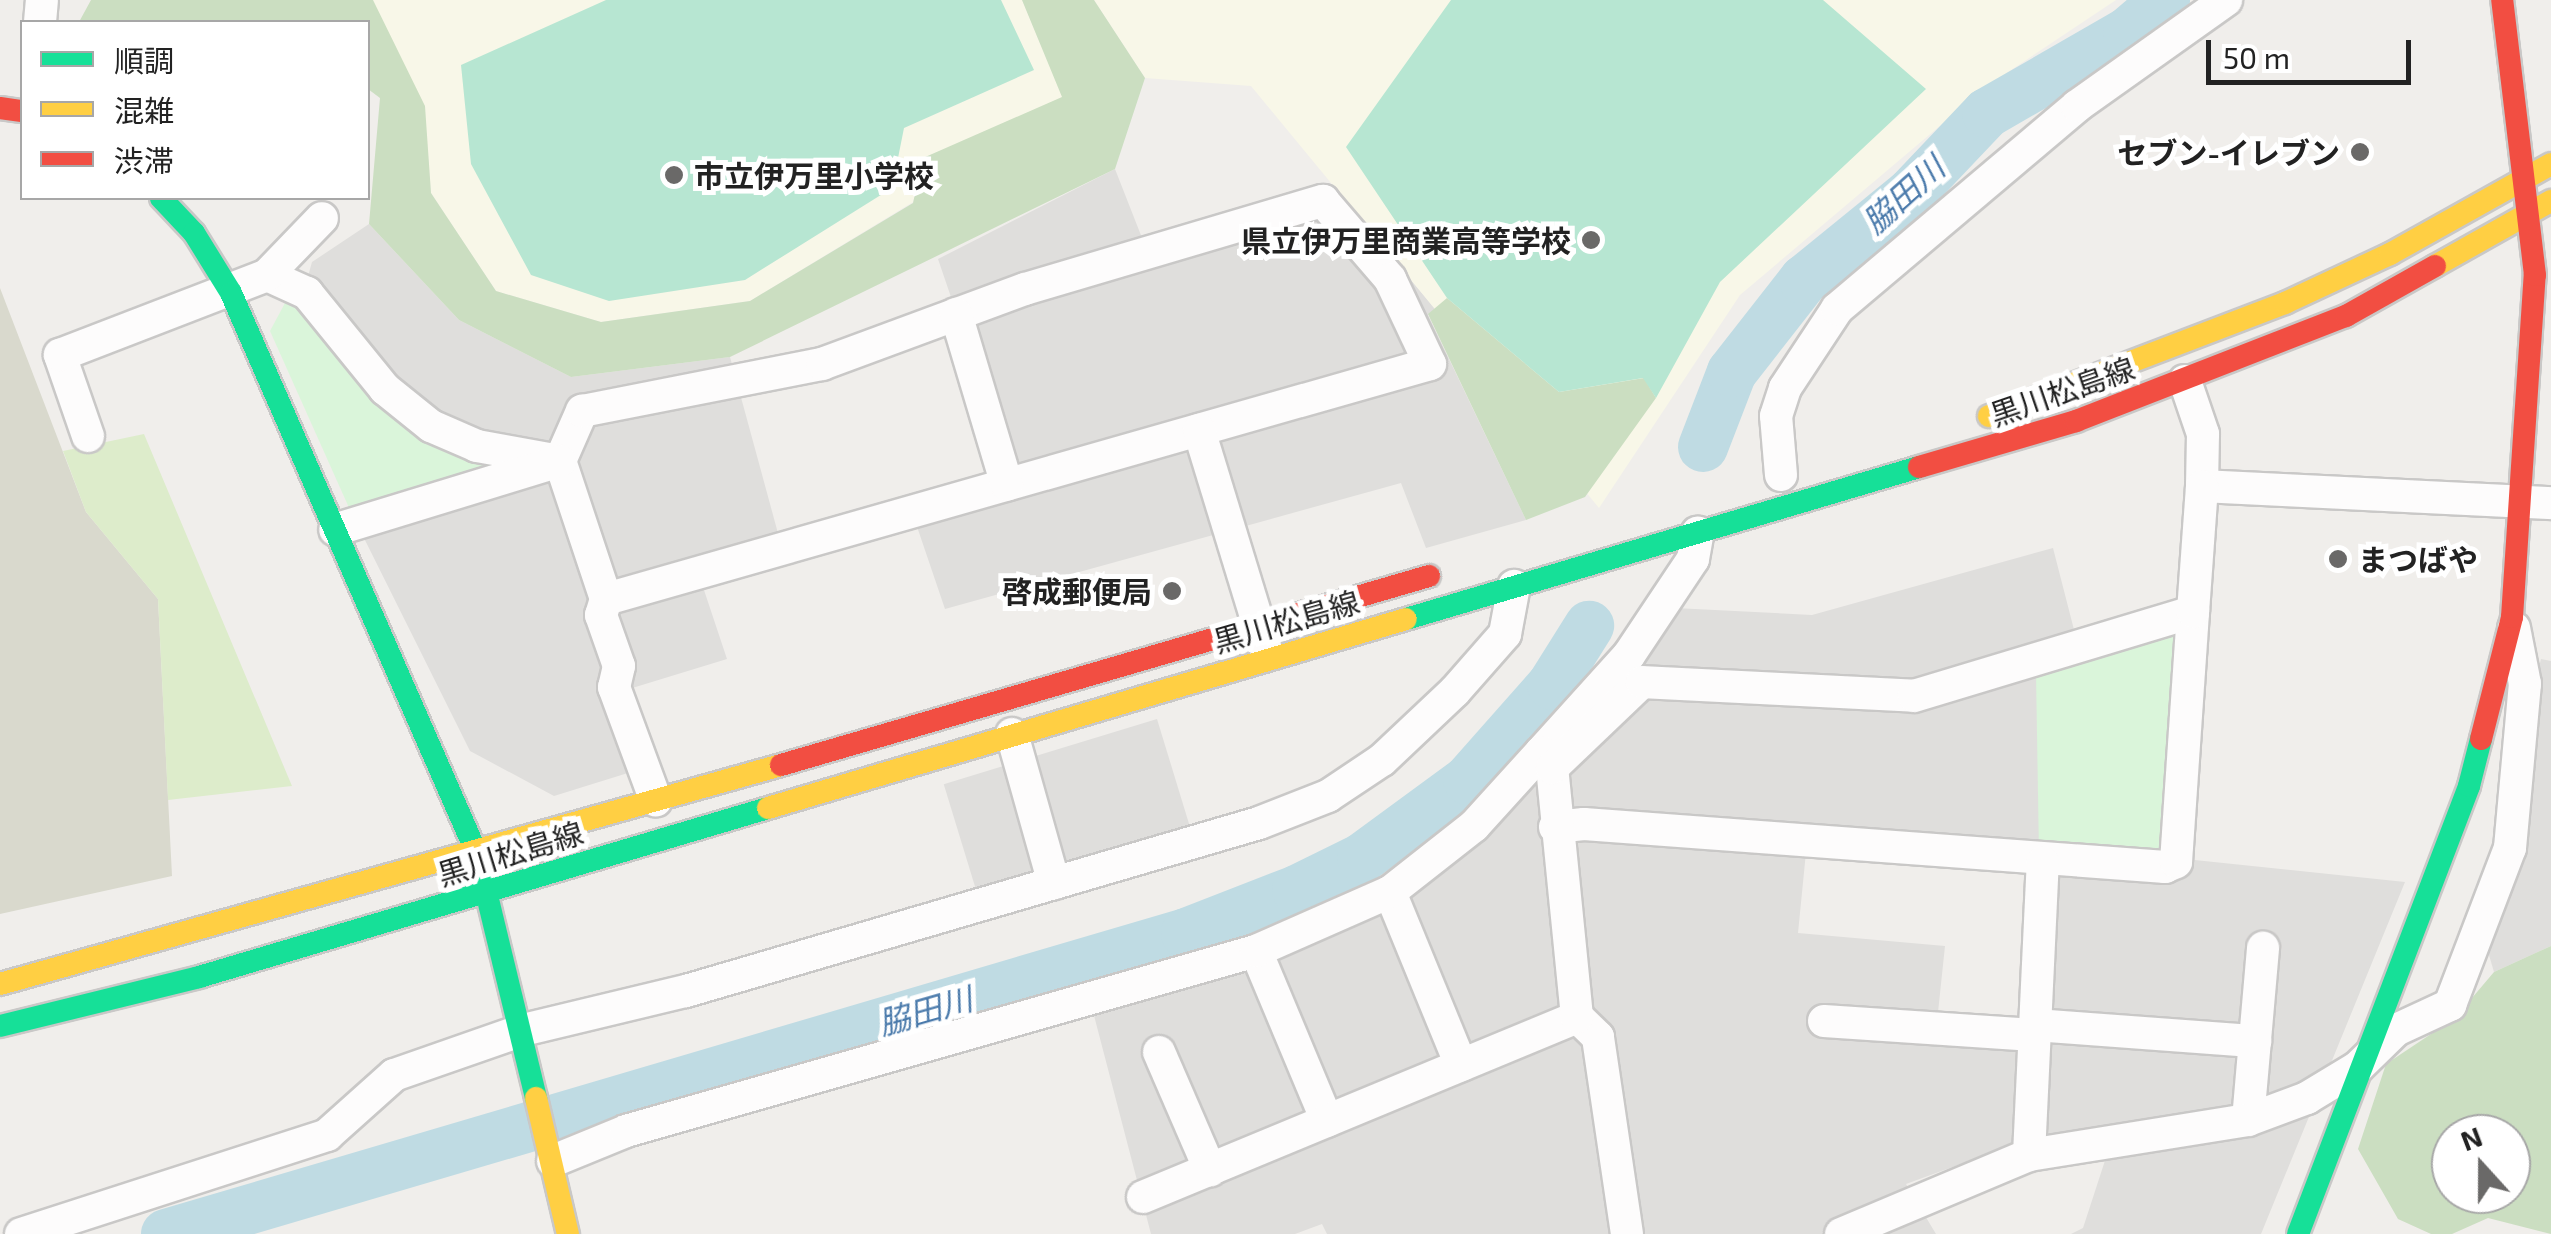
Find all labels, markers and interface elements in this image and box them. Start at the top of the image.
legend [20,20,370,200]
scale bar [2211,20,2416,82]
text: 50 m [2223,39,2290,75]
text: 順調 [114,42,174,78]
text: 混雑 [114,92,174,128]
place label: セブン-イレブン [2118,134,2340,170]
marker: セブン-イレブン [2349,141,2371,163]
text: 渋滞 [114,142,174,178]
water label: 脇田川 [1854,148,1952,240]
place label: 市立伊万里小学校 [694,157,934,193]
marker: 市立伊万里小学校 [663,164,685,186]
place label: 県立伊万里商業高等学校 [1241,222,1571,258]
marker: 県立伊万里商業高等学校 [1580,229,1602,251]
street label: 黒川松島線 [1985,350,2139,432]
place label: まつばや [2358,541,2478,577]
marker: まつばや [2327,548,2349,570]
place label: 啓成郵便局 [1002,573,1152,609]
marker: 啓成郵便局 [1161,580,1183,602]
street label: 黒川松島線 [1209,583,1363,659]
street label: 黒川松島線 [433,814,587,892]
water label: 脇田川 [874,978,976,1042]
north arrow [2431,1114,2531,1214]
text: N [2455,1118,2486,1157]

